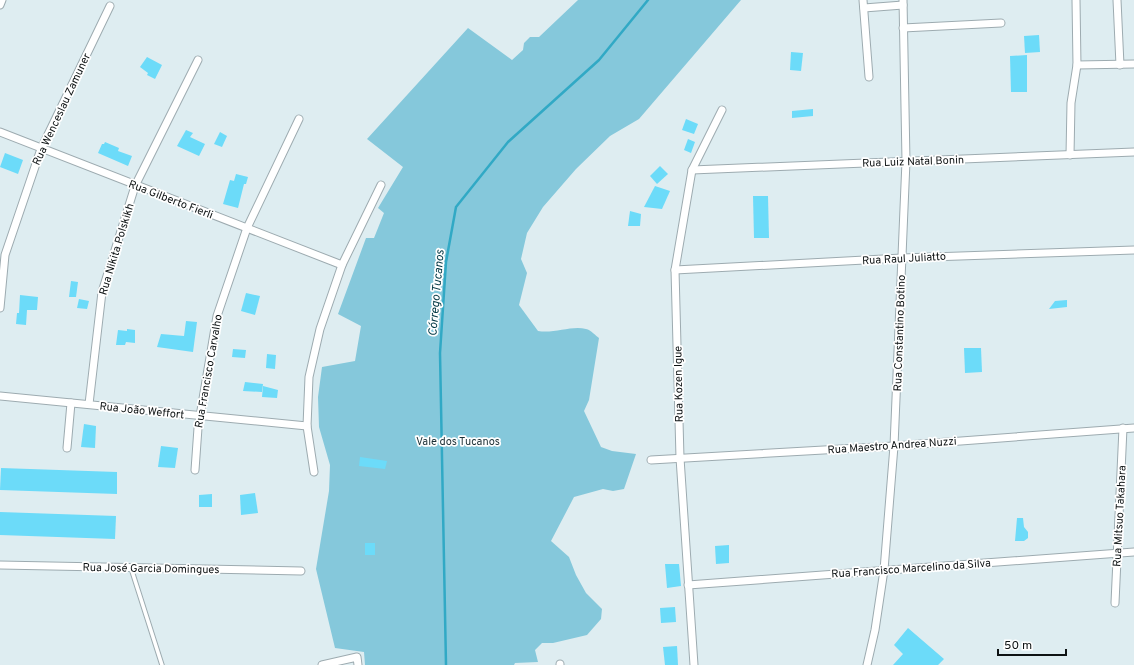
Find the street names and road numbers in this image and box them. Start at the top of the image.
street label: Rua Wenceslau Zamuner [30,50,94,168]
street label: Rua Luiz Natal Bonin [862,153,964,171]
street label: Rua Gilberto Fierli [126,177,215,223]
street label: Rua Nikita Polskikh [96,202,138,297]
street label: Rua Raul Juliatto [862,250,946,268]
street label: Rua Constantino Botino [891,274,909,392]
street label: Rua Francisco Carvalho [192,313,226,429]
street label: Rua Kozen Igue [671,346,687,422]
street label: Rua João Weffort [99,400,185,422]
street label: Rua Maestro Andrea Nuzzi [827,435,957,457]
street label: Rua Mitsuo Takahara [1110,465,1130,567]
street label: Rua Francisco Marcelino da Silva [831,556,992,582]
street label: Rua José Garcia Domingues [82,561,219,577]

